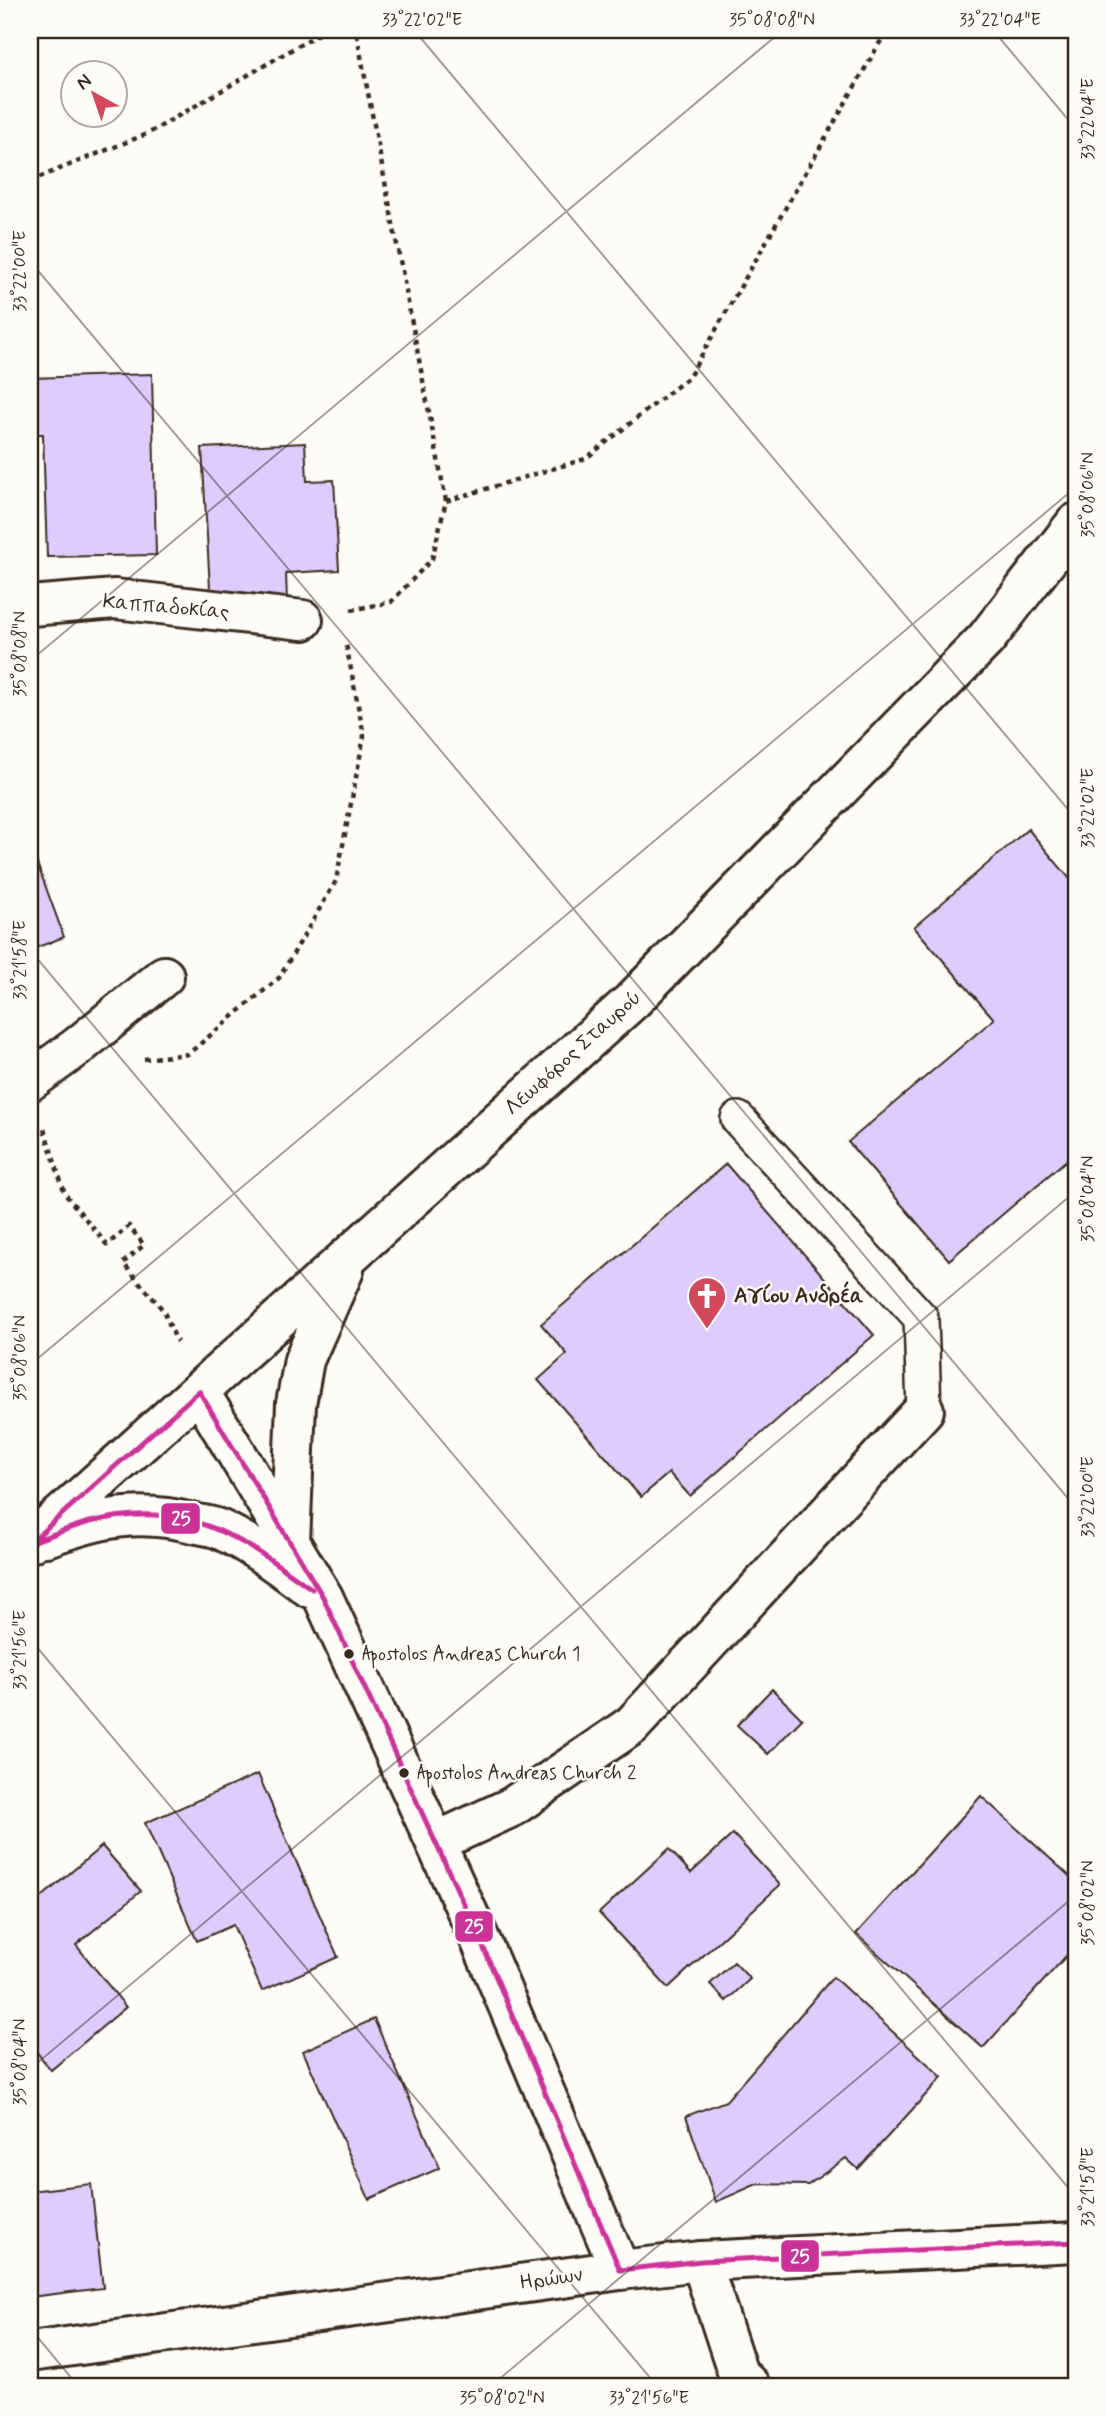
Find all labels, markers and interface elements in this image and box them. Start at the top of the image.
text: 33°22'02"E [382,8,462,32]
text: 35°08'08"N [729,8,815,32]
text: 33°22'04"E [959,8,1041,32]
north arrow [60,60,130,130]
text: N [71,68,97,96]
text: 33°22'04"E [1076,78,1100,160]
text: 33°22'00"E [8,230,32,312]
text: 35°08'06"N [1076,452,1100,538]
street label: Καππαδοκίας [102,588,230,626]
text: 35°08'08"N [8,611,32,697]
text: 33°22'02"E [1076,768,1100,848]
text: 33°21'58"E [8,920,32,1000]
street label: Λεωφόρος Σταυρού [499,984,647,1122]
text: 35°08'04"N [1076,1155,1100,1243]
church icon: Αγίου Ανδρέα [686,1275,728,1330]
place label: Αγίου Ανδρέα [734,1281,864,1310]
text: 35°08'06"N [8,1315,32,1401]
text: 33°22'00"E [1076,1456,1100,1538]
line badge: 25 [160,1502,201,1535]
text: 25 [171,1507,191,1532]
text: 33°21'56"E [8,1610,32,1690]
place label: Apostolos Andreas Church 1 [362,1642,580,1669]
marker: Apostolos Andreas Church 1 [342,1647,356,1661]
place label: Apostolos Andreas Church 2 [417,1761,636,1788]
marker: Apostolos Andreas Church 2 [397,1766,411,1780]
text: 35°08'02"N [1076,1860,1100,1946]
line badge: 25 [454,1910,494,1943]
text: 25 [464,1915,484,1940]
text: 35°08'04"N [8,2018,32,2106]
text: 33°21'58"E [1076,2147,1100,2227]
line badge: 25 [780,2239,820,2273]
text: 25 [790,2245,810,2270]
street label: Ηρώων [518,2261,584,2297]
text: 35°08'02"N [459,2386,545,2410]
text: 33°21'56"E [609,2386,689,2410]

